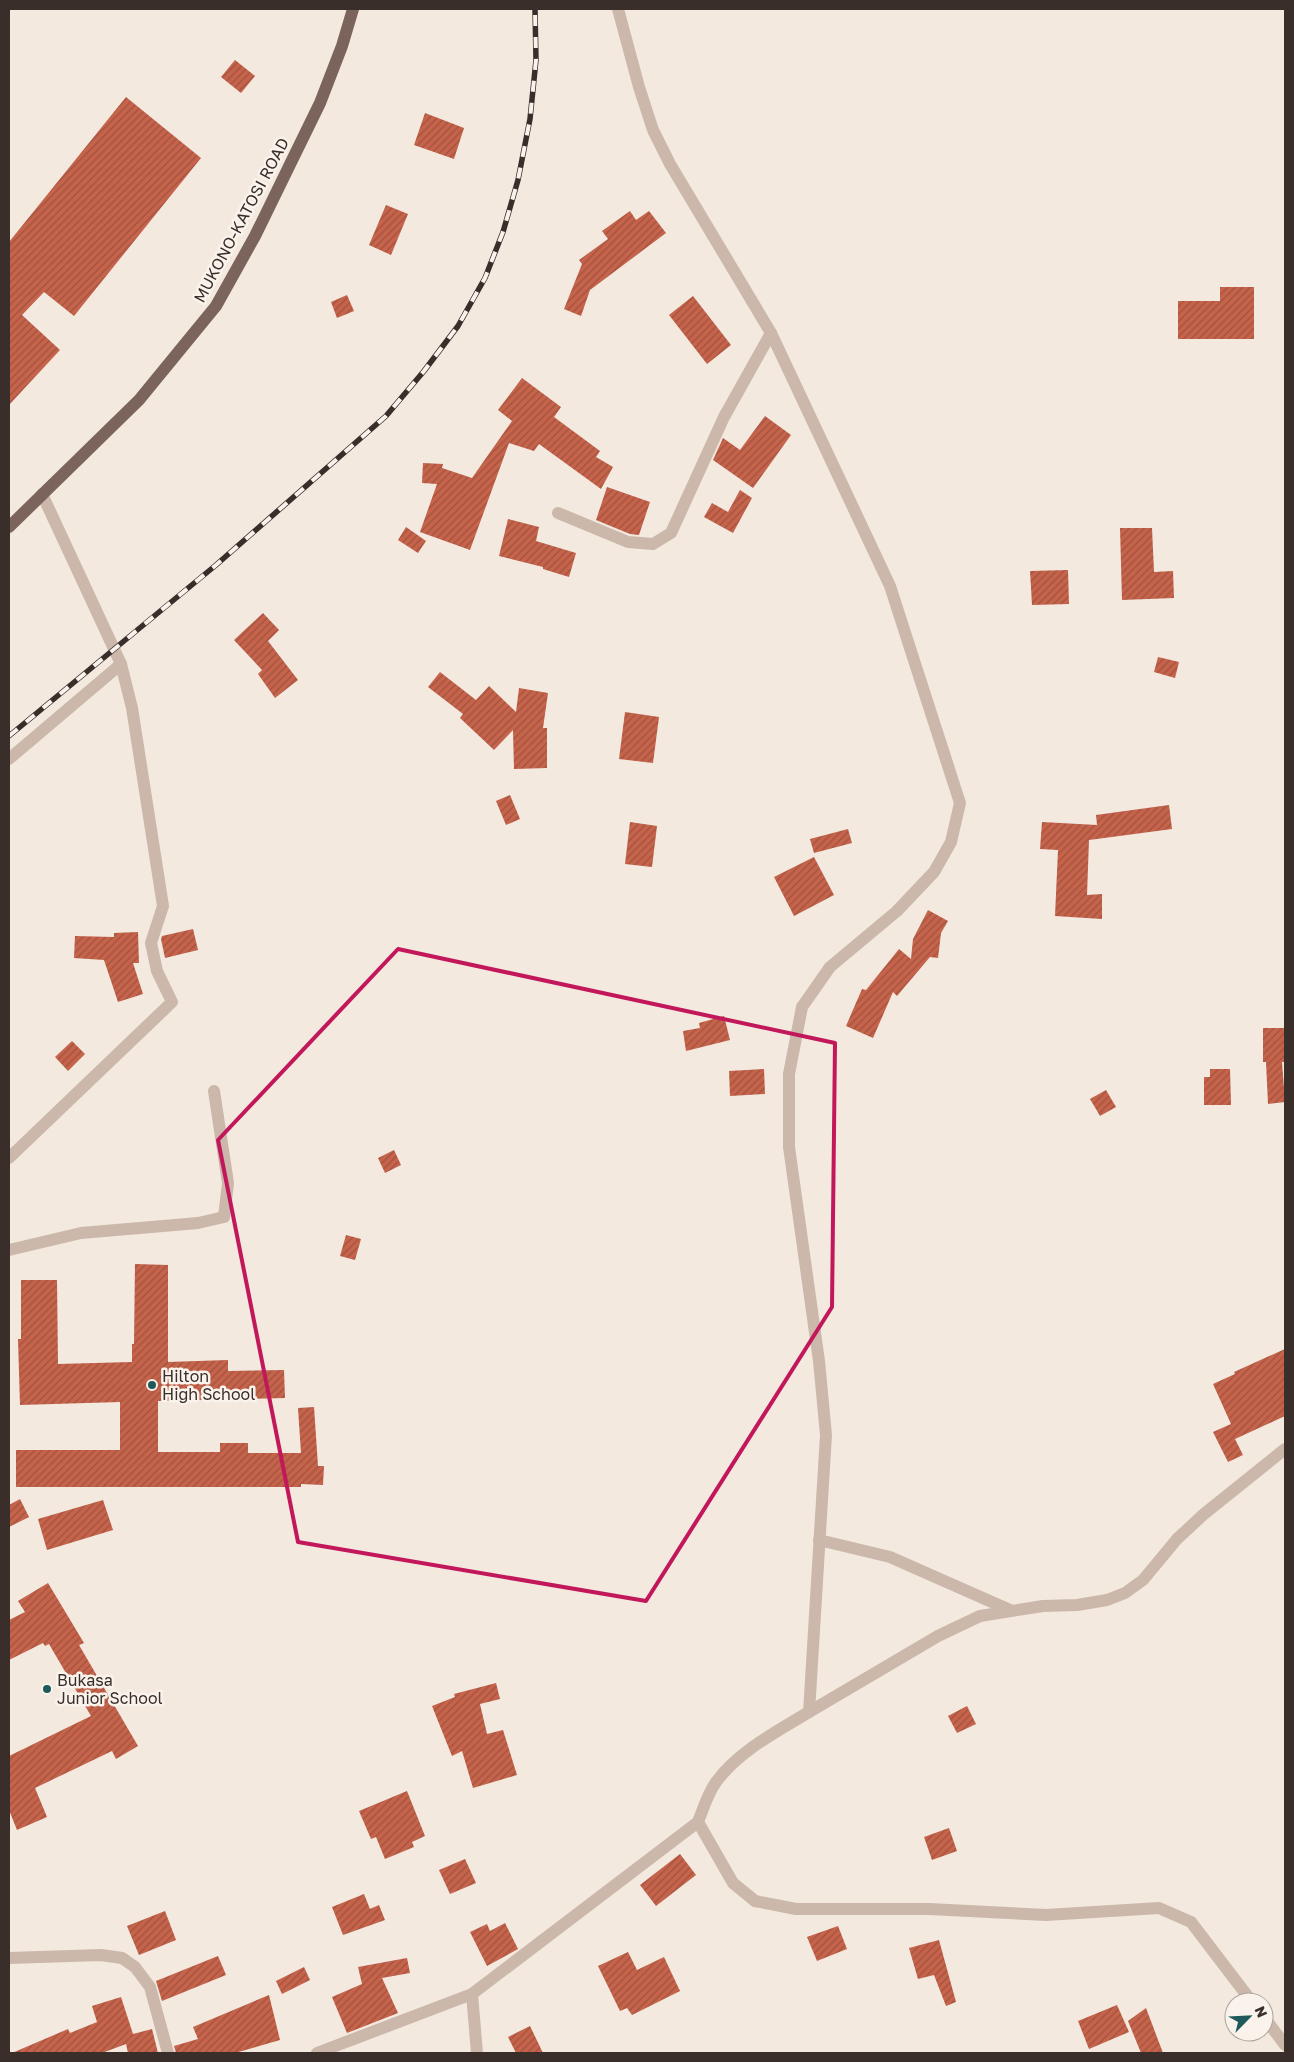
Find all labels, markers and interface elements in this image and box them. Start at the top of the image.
street label: MUKONO-KATOSI ROAD [189,134,293,306]
place label: Hilton High School [162,1366,255,1404]
marker: Hilton High School [146,1379,158,1391]
place label: Bukasa Junior School [57,1670,163,1708]
marker: Bukasa Junior School [41,1683,53,1695]
north arrow [1224,1992,1274,2042]
text: N [1251,2003,1271,2020]

